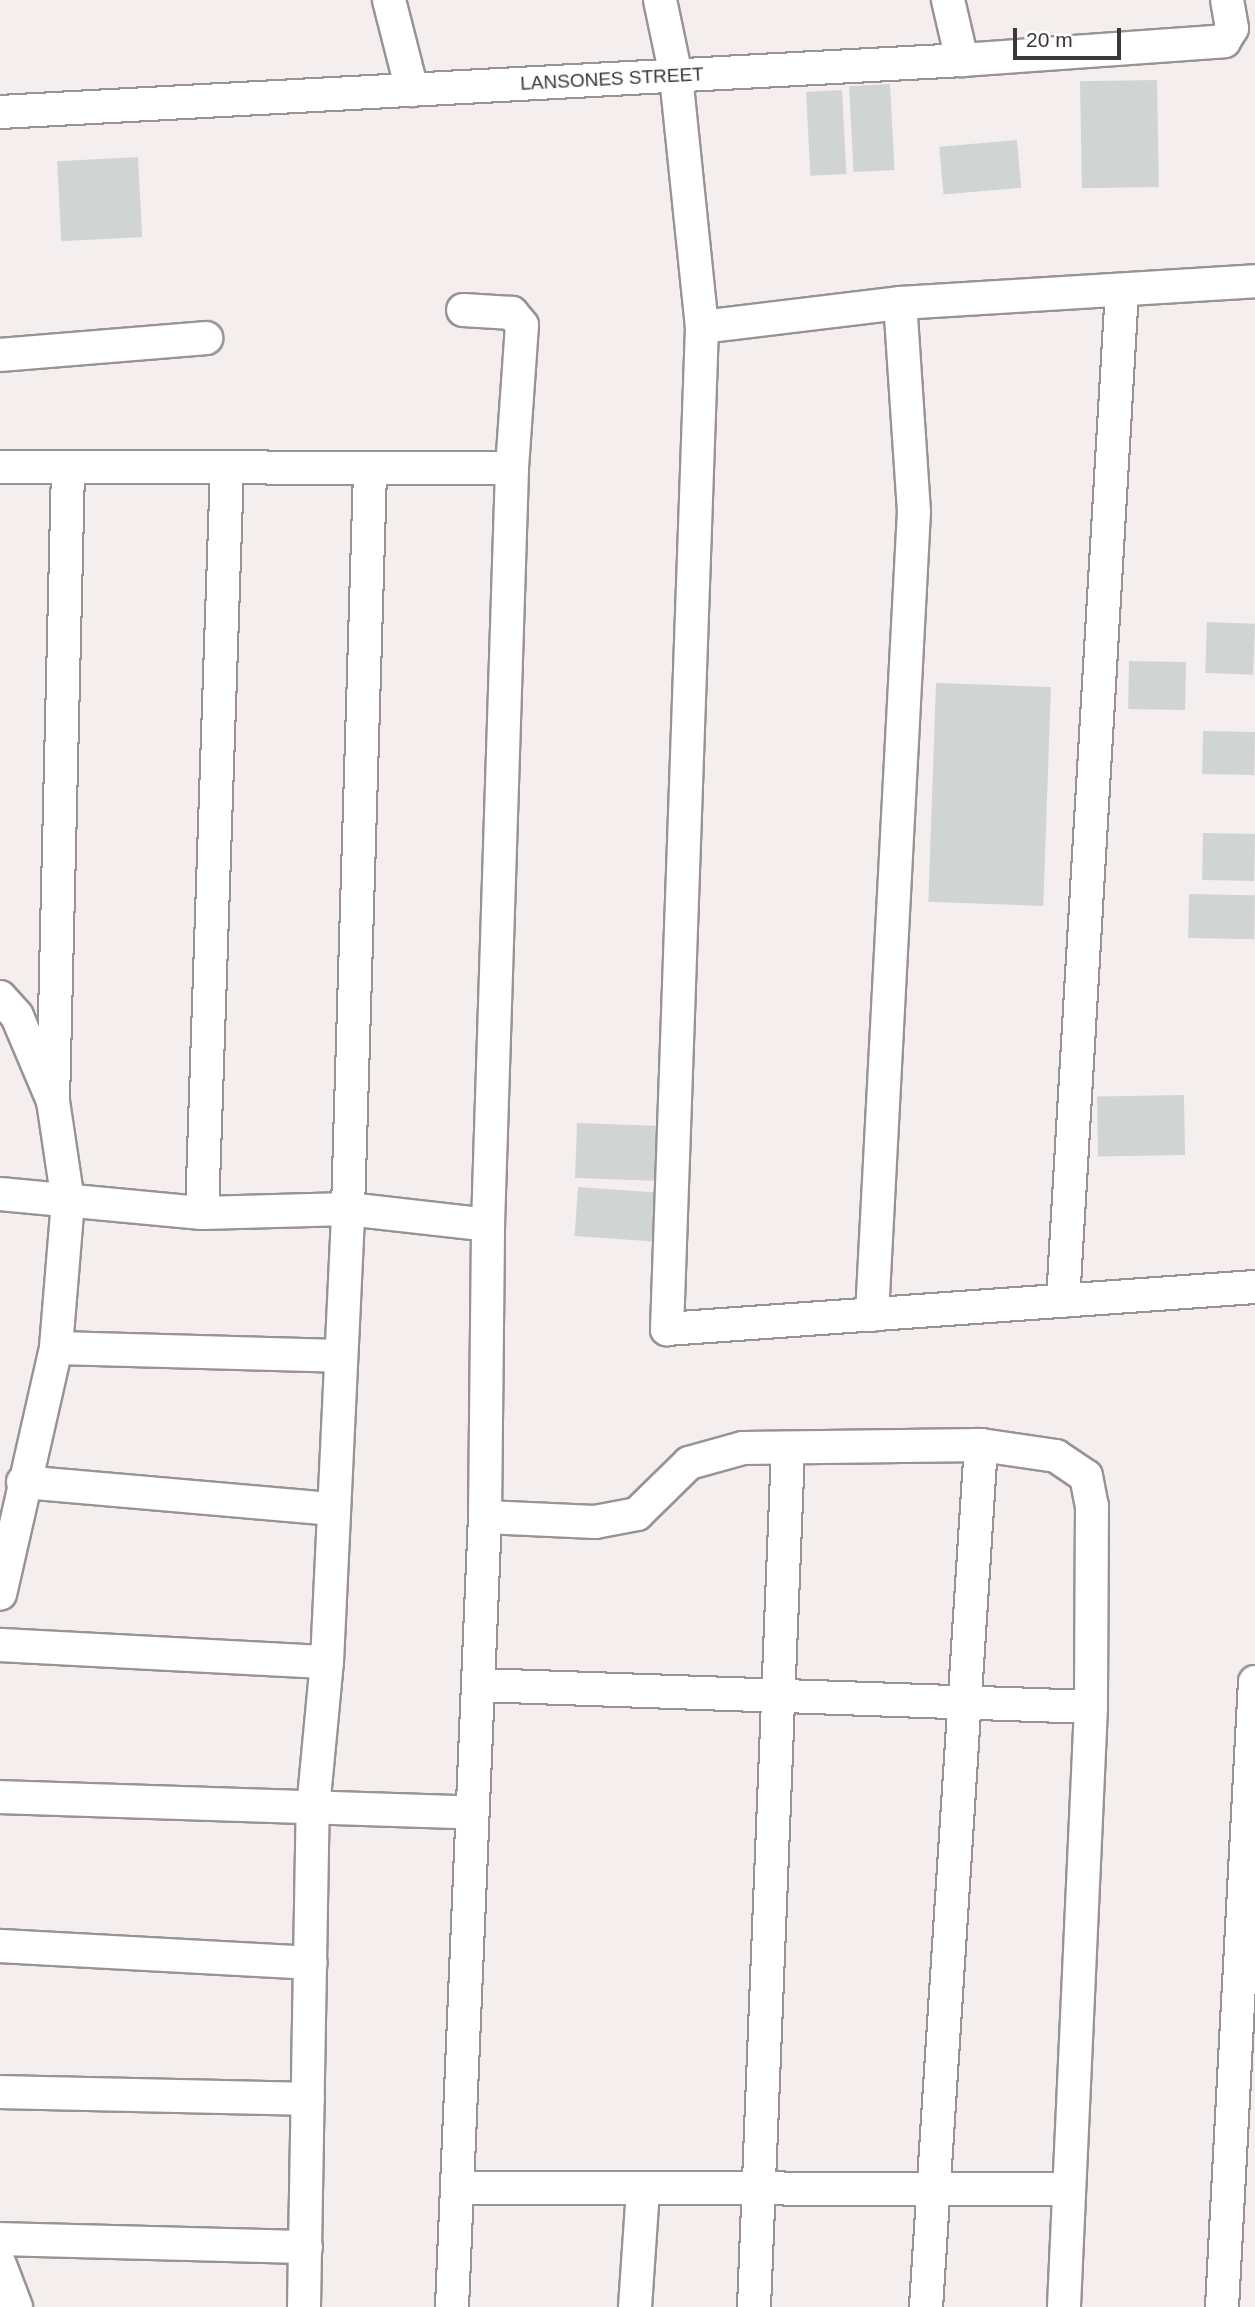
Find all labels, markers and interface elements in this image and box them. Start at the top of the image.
scale bar [1017,14,1126,58]
text: 20 m [1026,28,1073,51]
street label: LANSONES STREET [520,63,704,95]

